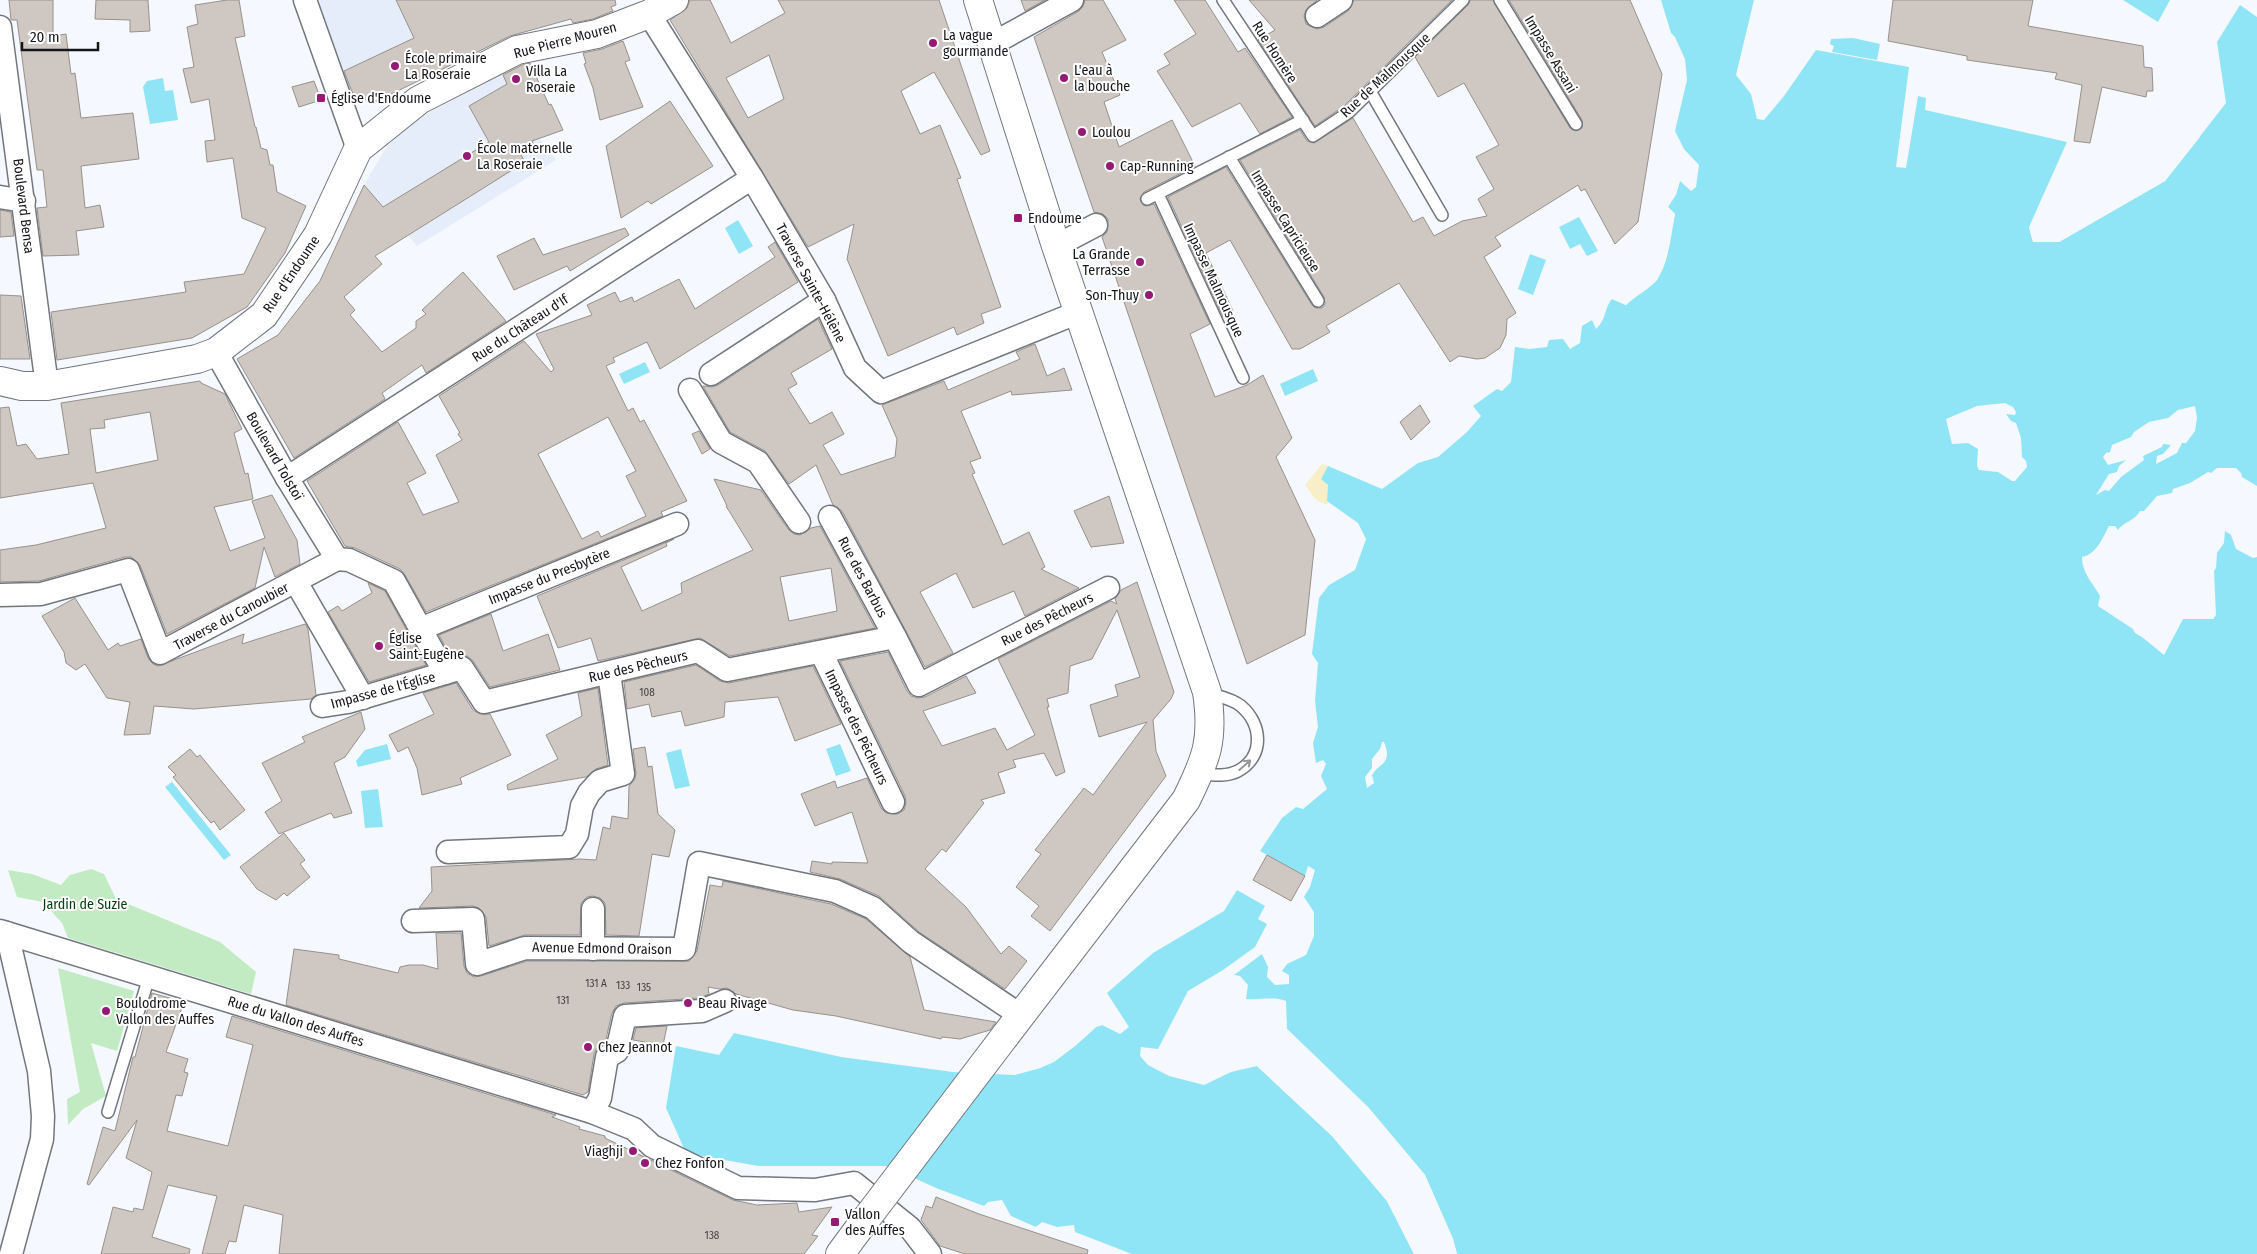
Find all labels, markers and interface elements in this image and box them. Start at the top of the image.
street label: Impasse Assani [1521,12,1580,96]
street label: Rue Homère [1248,18,1301,86]
street label: Rue Pierre Mouren [512,19,619,62]
scale bar [22,20,99,52]
place label: La vague gourmande [943,27,1008,60]
text: 20 m [30,28,60,46]
street label: Rue de Malmousque [1337,29,1434,121]
marker: La vague gourmande [927,37,939,49]
place label: École primaire La Roseraie [405,49,487,83]
marker: École primaire La Roseraie [389,60,401,72]
place label: L'eau à la bouche [1074,62,1130,95]
place label: Villa La Roseraie [526,63,576,96]
marker: L'eau à la bouche [1058,72,1070,84]
marker: Villa La Roseraie [510,73,522,85]
place label: Église d'Endoume [331,89,431,107]
marker: Église d'Endoume [315,92,327,104]
place label: Loulou [1092,124,1131,141]
marker: Loulou [1076,126,1088,138]
place label: École maternelle La Roseraie [477,139,573,173]
marker: École maternelle La Roseraie [461,150,473,162]
street label: Boulevard Bensa [9,158,38,255]
place label: Cap-Running [1120,158,1194,175]
marker: Cap-Running [1104,160,1116,172]
street label: Impasse Capricieuse [1247,167,1324,275]
place label: Endoume [1028,210,1082,227]
marker: Endoume [1012,212,1024,224]
street label: Impasse Malmousque [1180,220,1248,340]
street label: Traverse Sainte-Hélène [772,221,849,346]
street label: Rue d'Endoume [259,232,323,316]
place label: La Grande Terrasse [1073,246,1130,279]
marker: La Grande Terrasse [1134,256,1146,268]
place label: Son-Thuy [1085,287,1140,304]
marker: Son-Thuy [1143,289,1155,301]
street label: Rue du Château d'If [469,290,573,366]
street label: Boulevard Tolstoï [242,409,307,504]
street label: Rue des Barbus [834,534,891,621]
street label: Impasse du Presbytère [486,544,612,609]
street label: Traverse du Canoubier [171,579,292,654]
street label: Rue des Pêcheurs [998,589,1096,650]
place label: Église Saint-Eugène [389,629,464,663]
marker: Église Saint-Eugène [373,640,385,652]
street label: Rue des Pêcheurs [587,647,689,686]
street label: Impasse de l'Église [329,667,437,713]
street label: Impasse des Pêcheurs [821,667,892,788]
house number: 108 [639,686,655,699]
one-way arrow [1238,759,1251,770]
park label: Jardin de Suzie [43,896,127,913]
street label: Avenue Edmond Oraison [532,939,672,958]
house number: 131 A [585,977,607,990]
house number: 133 [616,979,630,992]
house number: 135 [637,981,651,994]
street label: Rue du Vallon des Auffes [226,993,366,1050]
house number: 131 [556,994,570,1007]
place label: Boulodrome Vallon des Auffes [116,995,214,1028]
place label: Beau Rivage [698,995,767,1012]
marker: Beau Rivage [682,997,694,1009]
marker: Boulodrome Vallon des Auffes [100,1005,112,1017]
place label: Chez Jeannot [598,1039,673,1056]
marker: Chez Jeannot [582,1041,594,1053]
place label: Viaghji [585,1143,623,1160]
marker: Viaghji [627,1145,639,1157]
place label: Chez Fonfon [655,1155,724,1172]
marker: Chez Fonfon [639,1157,651,1169]
place label: Vallon des Auffes [845,1206,905,1239]
marker: Vallon des Auffes [829,1216,841,1228]
house number: 138 [705,1229,720,1242]

